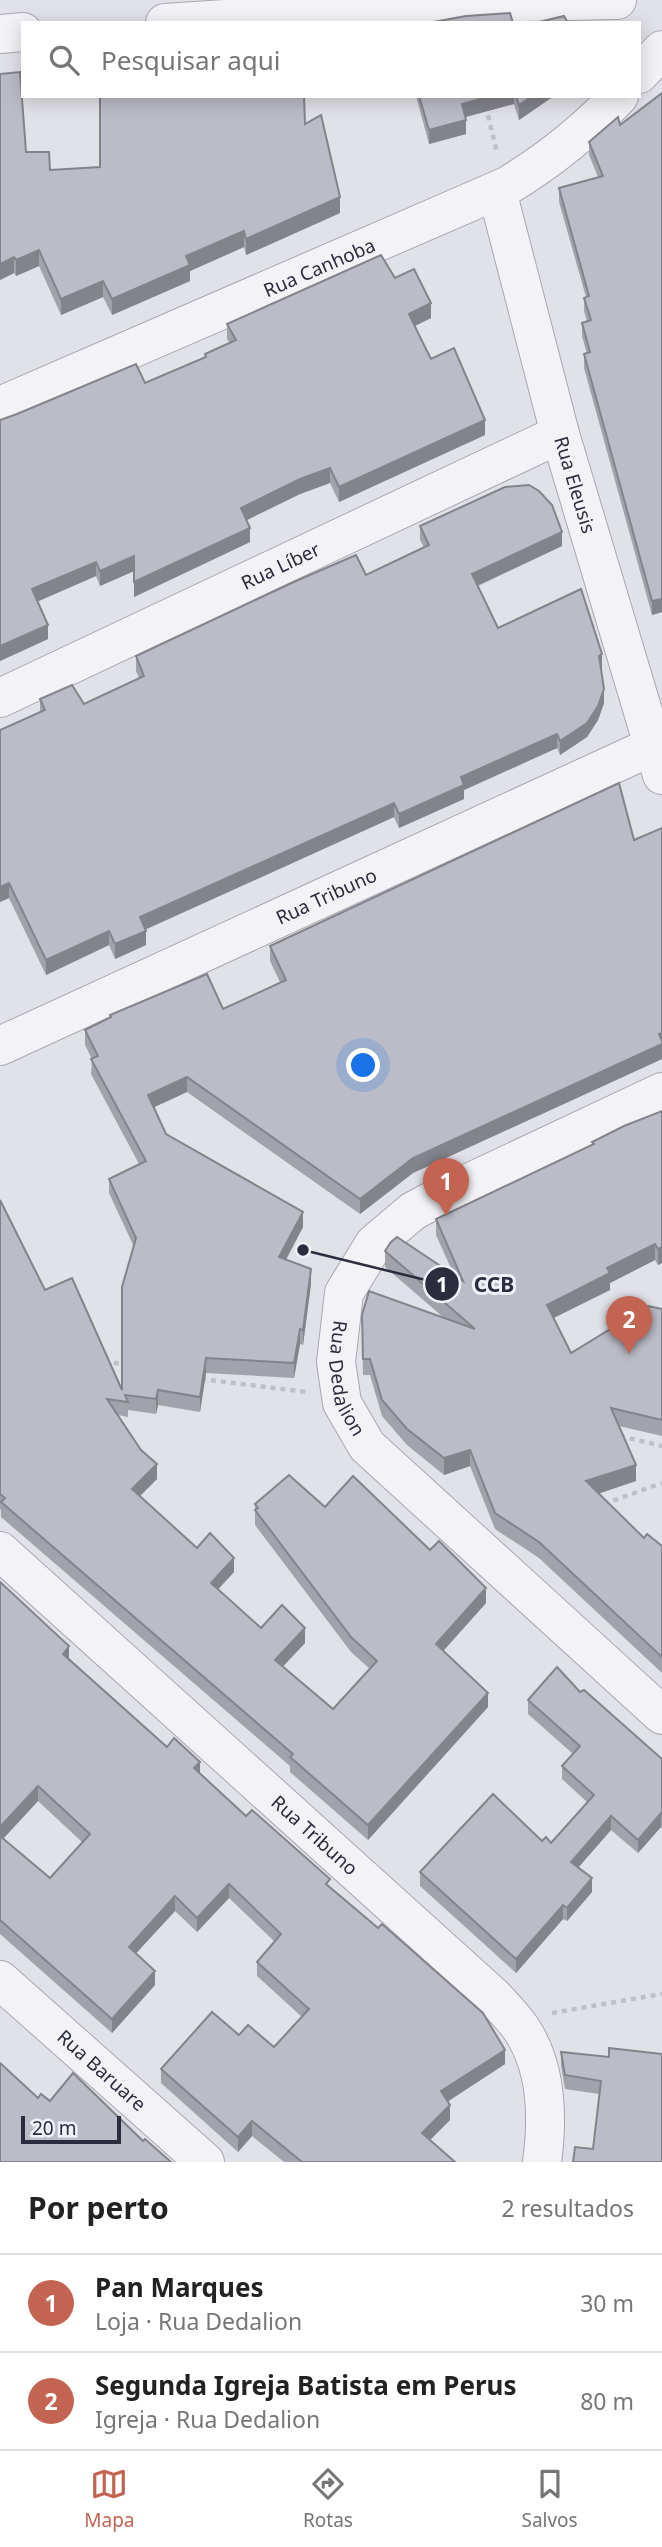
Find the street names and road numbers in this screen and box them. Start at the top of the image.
street label: Rua Canhoba [259,232,379,303]
street label: Rua Eleusis [548,433,602,537]
street label: Rua Líber [237,536,324,596]
street label: Rua Tribuno [272,862,381,931]
street label: Rua Dedalion [323,1319,371,1441]
street label: Rua Tribuno [266,1789,364,1881]
street label: Rua Baruare [52,2024,152,2117]

